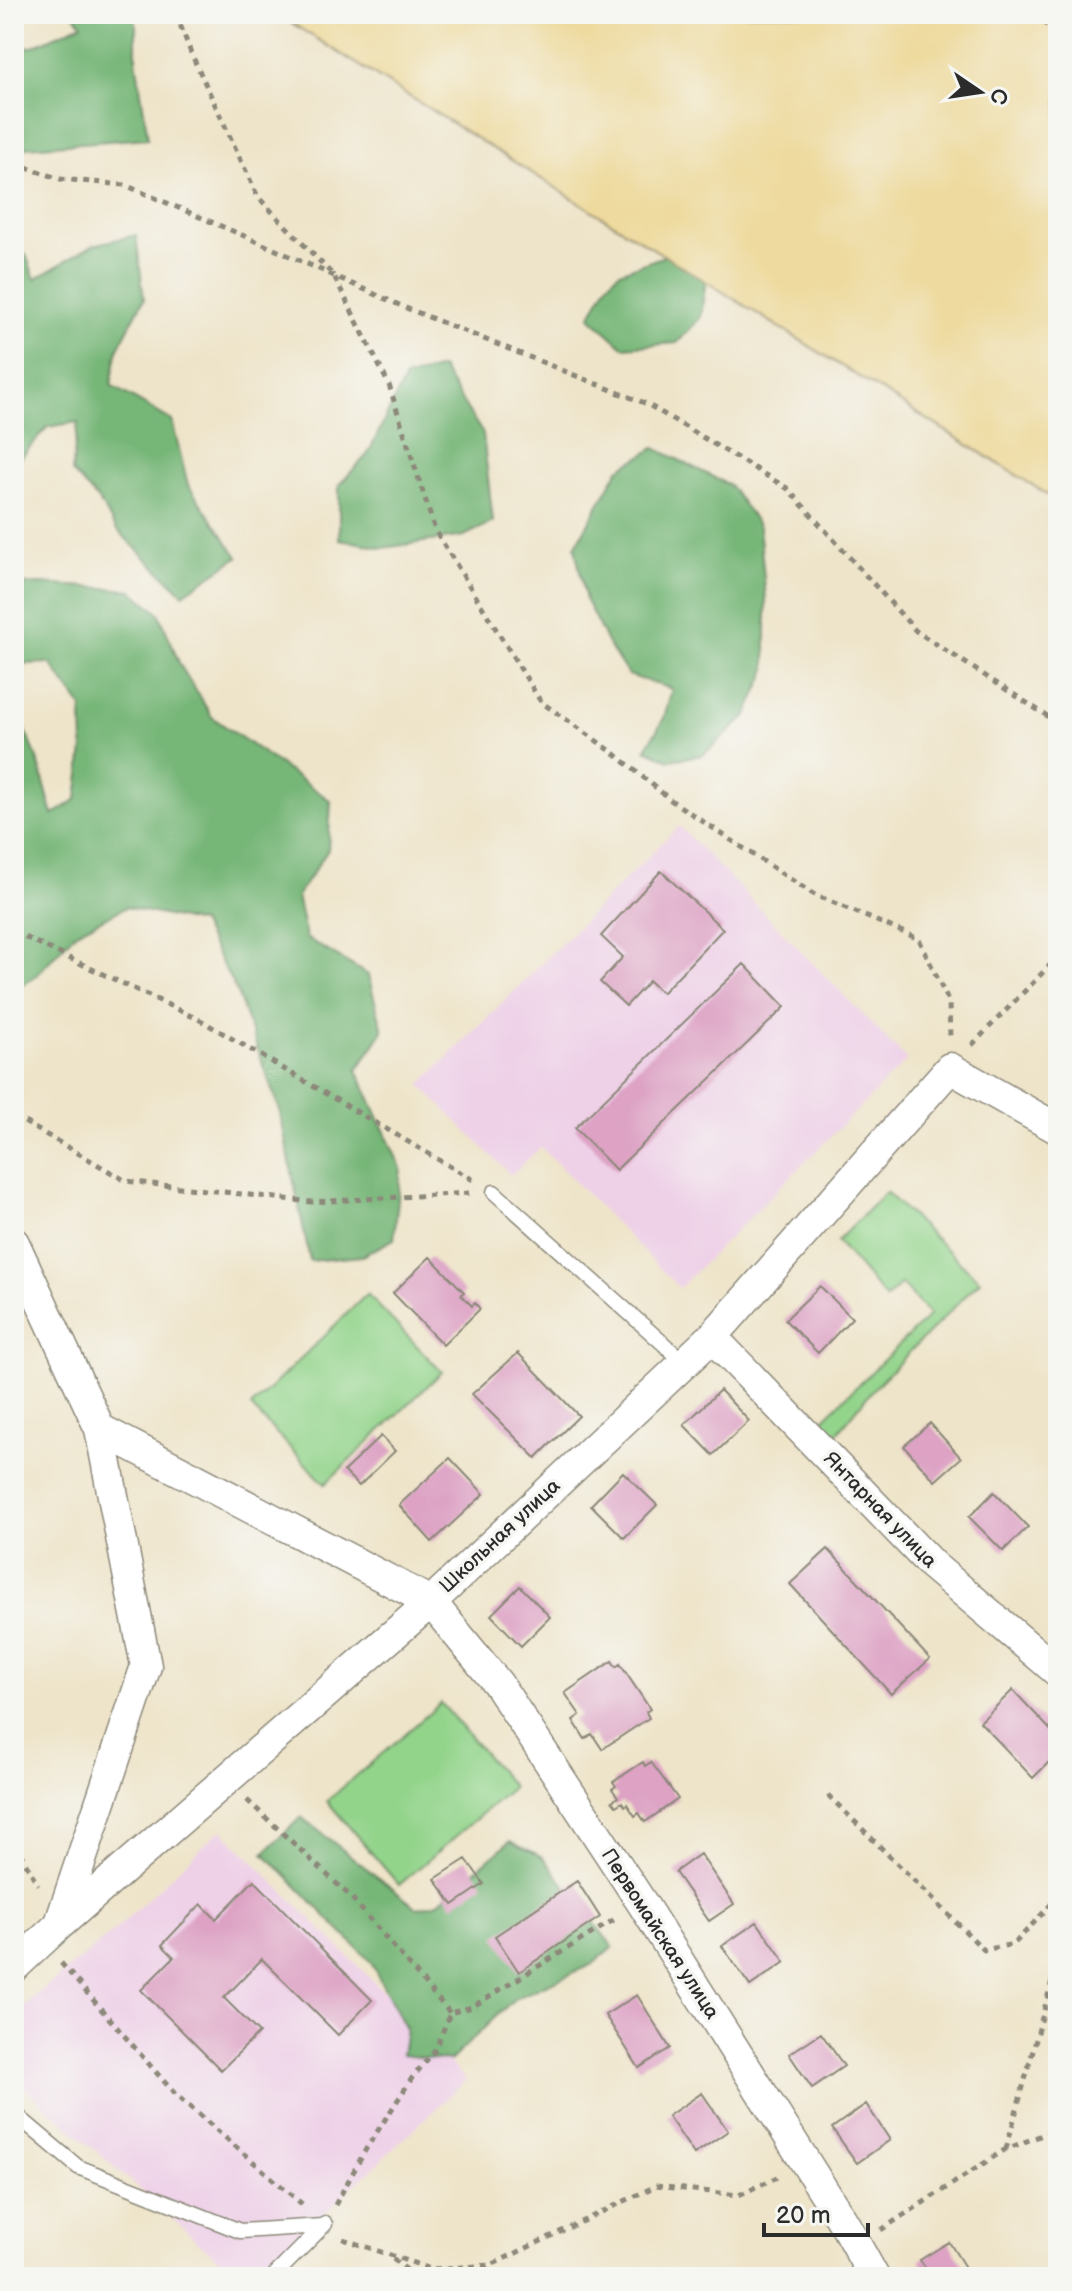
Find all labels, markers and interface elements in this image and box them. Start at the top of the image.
north arrow [940,52,1020,132]
text: С [983,86,1013,107]
street label: Янтарная улица [818,1447,942,1573]
street label: Школьная улица [435,1474,565,1598]
street label: Первомайская улица [596,1844,724,2024]
scale bar [764,2187,868,2237]
text: 20 m [776,2201,831,2230]

